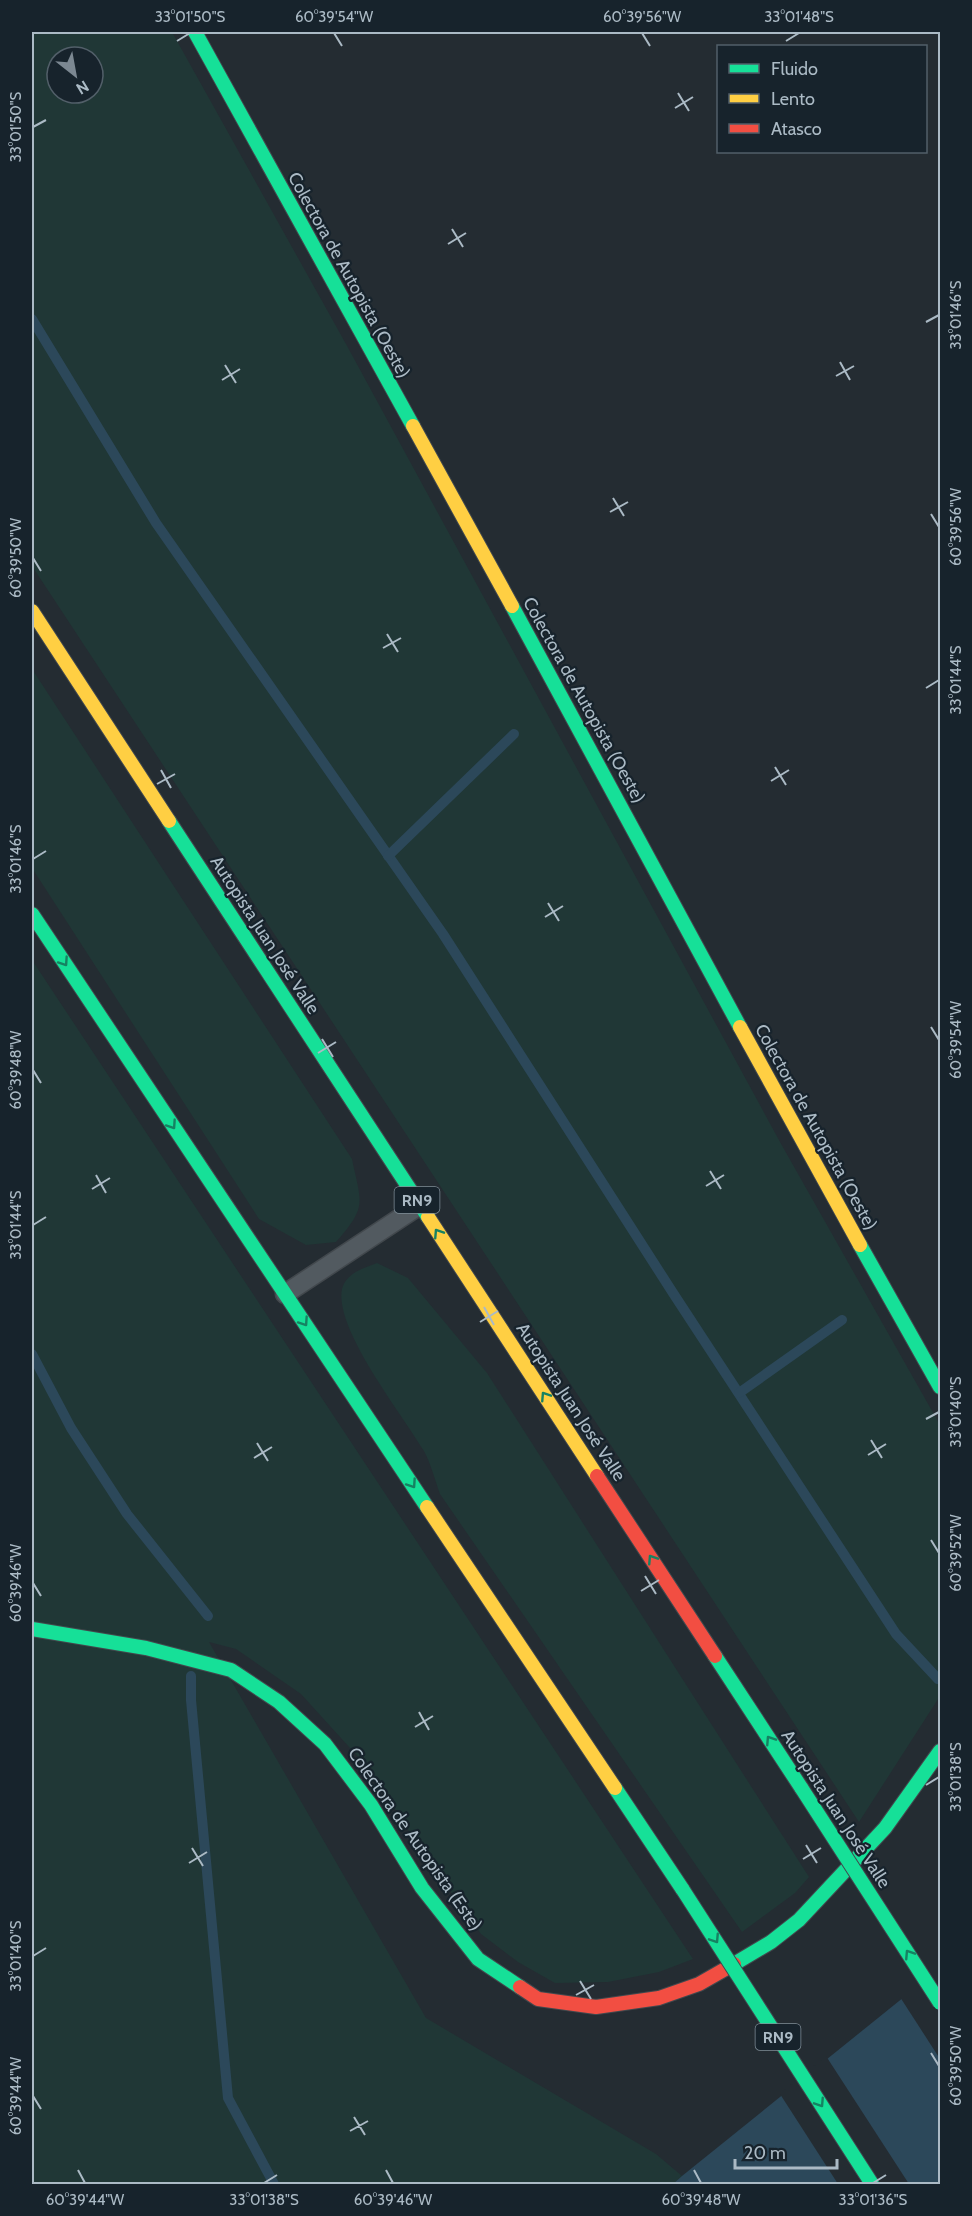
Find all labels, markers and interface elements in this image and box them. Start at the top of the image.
text: 33°01'50"S [155,8,226,26]
text: 60°39'54"W [295,8,374,26]
text: 60°39'56"W [603,8,682,26]
text: 33°01'48"S [764,8,834,26]
north arrow [45,45,105,105]
legend [717,45,927,153]
text: Fluido [771,58,818,80]
text: N [73,76,92,98]
text: Lento [771,88,815,110]
text: 33°01'50"S [7,91,25,162]
text: Atasco [771,118,822,140]
street label: Colectora de Autopista (Oeste) [283,168,415,382]
text: 33°01'46"S [947,280,965,350]
text: 60°39'56"W [947,487,965,566]
text: 60°39'50"W [7,517,25,598]
street label: Colectora de Autopista (Oeste) [518,593,650,807]
text: 33°01'44"S [947,645,965,715]
text: 33°01'46"S [7,824,25,894]
street label: Autopista Juan José Valle [206,852,324,1018]
one-way arrow [57,956,68,967]
text: 60°39'54"W [947,1000,965,1079]
street label: Colectora de Autopista (Oeste) [750,1020,882,1234]
text: 60°39'48"W [7,1030,25,1110]
one-way arrow [165,1118,176,1129]
road number: RN9 [394,1187,440,1213]
text: 33°01'44"S [7,1190,25,1260]
one-way arrow [435,1228,446,1239]
one-way arrow [297,1315,308,1326]
street label: Autopista Juan José Valle [512,1319,630,1485]
text: 33°01'40"S [947,1376,965,1447]
one-way arrow [541,1392,552,1403]
one-way arrow [405,1477,416,1488]
text: 60°39'52"W [947,1513,965,1592]
text: 60°39'46"W [7,1543,25,1622]
one-way arrow [648,1555,659,1566]
street label: Autopista Juan José Valle [777,1726,895,1892]
one-way arrow [766,1736,777,1747]
text: 33°01'38"S [947,1742,965,1812]
street label: Colectora de Autopista (Este) [343,1743,487,1935]
text: 33°01'40"S [7,1920,25,1991]
one-way arrow [707,1933,719,1943]
one-way arrow [905,1950,916,1961]
road number: RN9 [756,2024,800,2050]
text: 60°39'50"W [947,2025,965,2106]
text: 60°39'44"W [7,2056,25,2135]
one-way arrow [813,2096,824,2107]
scale bar [735,2132,837,2170]
text: 20 m [744,2142,786,2164]
text: 60°39'44"W [46,2191,125,2209]
text: 33°01'38"S [229,2191,299,2209]
text: 60°39'46"W [354,2191,433,2209]
text: 60°39'48"W [661,2191,741,2209]
text: 33°01'36"S [839,2191,908,2209]

